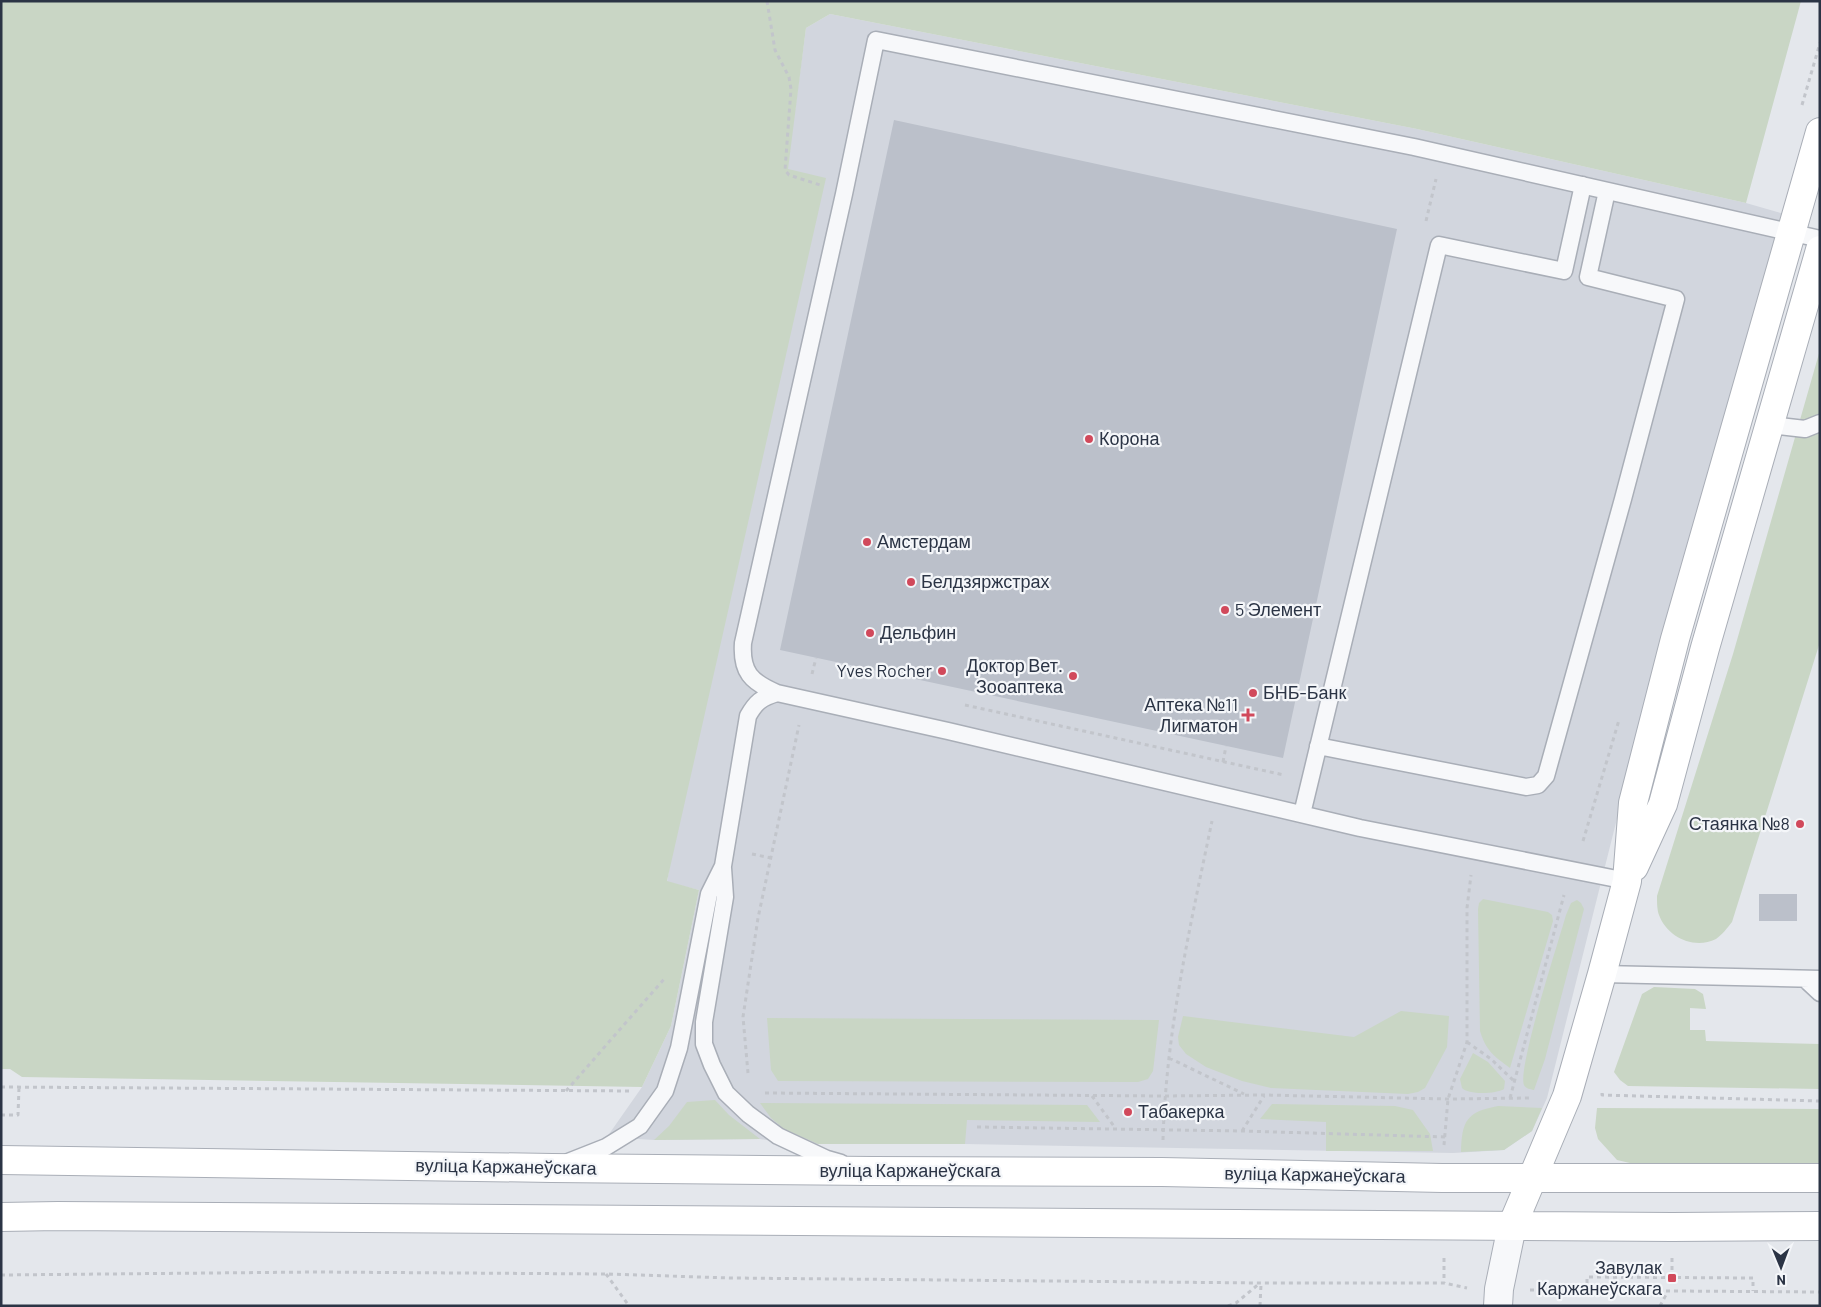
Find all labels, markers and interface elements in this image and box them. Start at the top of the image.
place label: Корона [1099,427,1160,449]
marker: Корона [1083,433,1095,445]
place label: Амстердам [877,530,971,552]
marker: Амстердам [861,536,873,548]
place label: Белдзяржстрах [921,570,1050,592]
marker: Белдзяржстрах [905,576,917,588]
place label: 5 Элемент [1235,598,1321,620]
marker: 5 Элемент [1219,604,1231,616]
place label: Дельфин [880,621,956,643]
marker: Дельфин [864,627,876,639]
place label: Доктор Вет. Зооаптека [966,654,1064,697]
place label: Yves Rocher [837,659,932,681]
marker: Yves Rocher [936,665,948,677]
marker: Доктор Вет. Зооаптека [1067,670,1079,682]
place label: БНБ-Банк [1263,681,1346,703]
marker: БНБ-Банк [1247,687,1259,699]
place label: Аптека №11 Лигматон [1144,693,1238,736]
marker: Аптека №11 Лигматон [1242,709,1254,721]
place label: Стаянка №8 [1689,812,1790,834]
marker: Стаянка №8 [1794,818,1806,830]
place label: Табакерка [1138,1100,1225,1122]
marker: Табакерка [1122,1106,1134,1118]
street label: вуліца Каржанеўскага [415,1153,598,1179]
street label: вуліца Каржанеўскага [819,1159,1002,1181]
street label: вуліца Каржанеўскага [1224,1161,1407,1187]
north arrow [1756,1242,1806,1292]
place label: Завулак Каржанеўскага [1537,1256,1663,1299]
marker: Завулак Каржанеўскага [1666,1272,1678,1284]
text: N [1776,1272,1786,1289]

